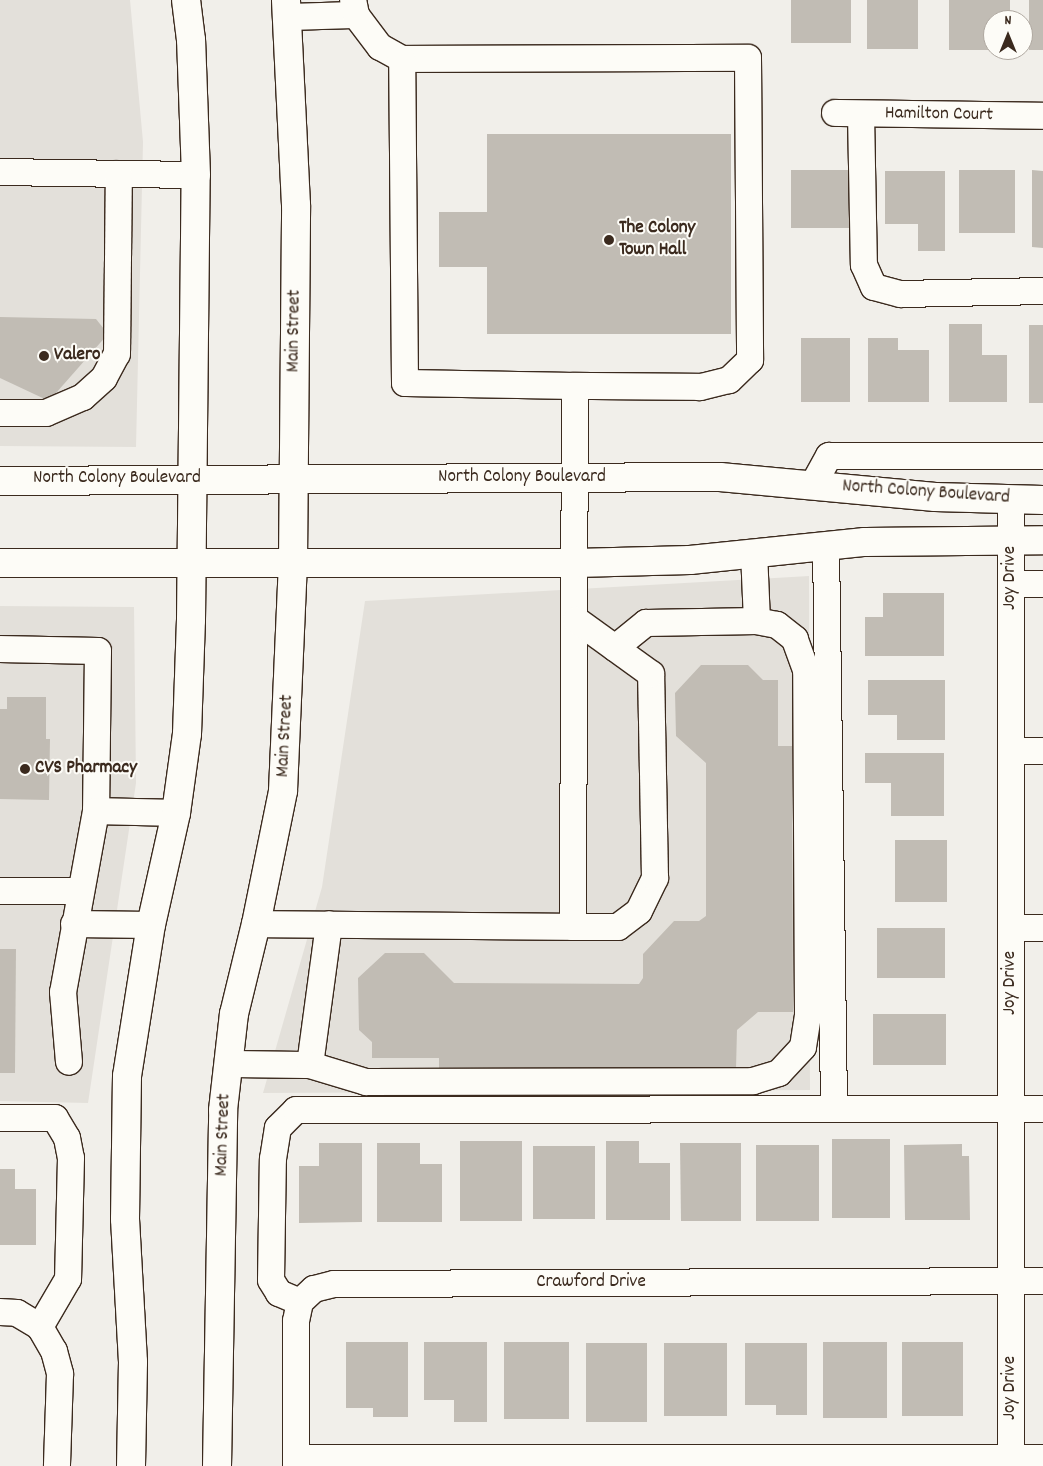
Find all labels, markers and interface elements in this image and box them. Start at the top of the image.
north arrow [983,10,1033,60]
text: N [1005,11,1011,31]
street label: Hamilton Court [885,103,993,127]
place label: The Colony Town Hall [619,218,695,262]
marker: The Colony Town Hall [603,234,615,246]
street label: Main Street [283,289,307,373]
place label: Valero [54,345,100,367]
marker: Valero [38,350,50,362]
street label: North Colony Boulevard [438,467,606,489]
street label: North Colony Boulevard [33,468,201,490]
street label: North Colony Boulevard [841,476,1011,510]
street label: Joy Drive [1000,546,1022,610]
street label: Main Street [272,694,300,778]
place label: CVS Pharmacy [35,758,137,780]
marker: CVS Pharmacy [19,763,31,775]
street label: Joy Drive [1000,951,1022,1015]
street label: Main Street [211,1093,237,1177]
street label: Crawford Drive [536,1272,646,1294]
street label: Joy Drive [1000,1356,1022,1420]

